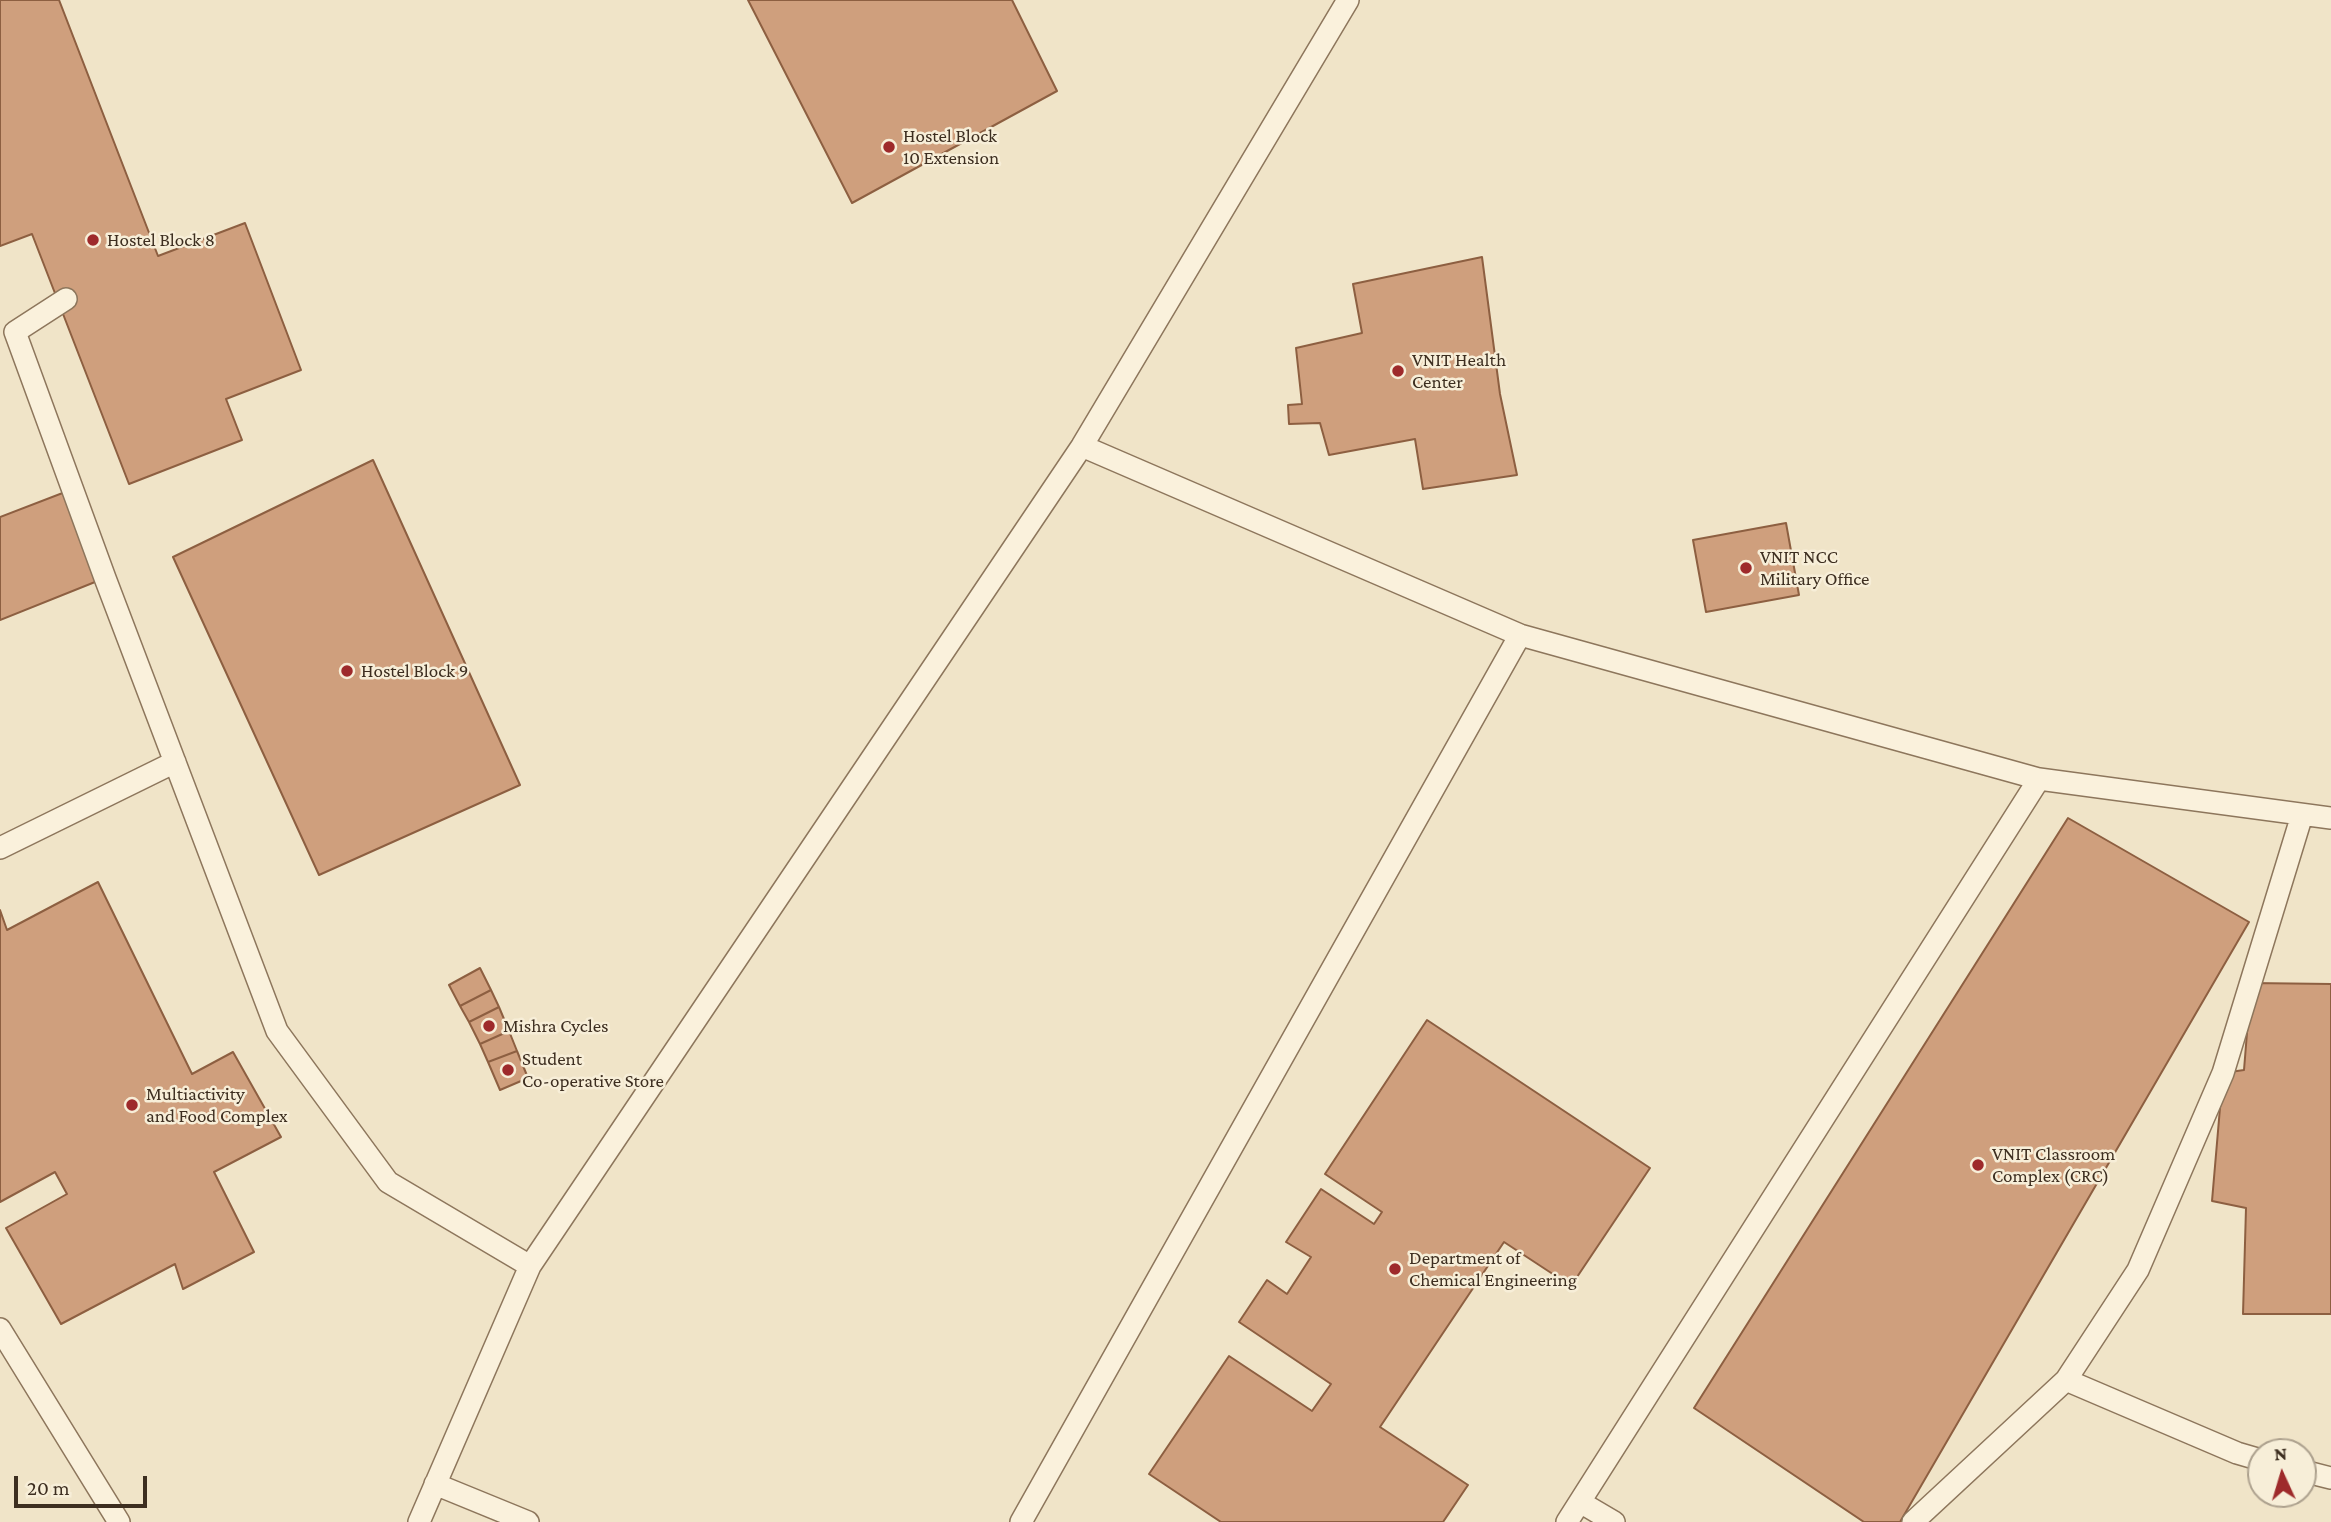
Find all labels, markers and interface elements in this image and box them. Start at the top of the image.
place label: Hostel Block 10 Extension [903,125,999,169]
marker: Hostel Block 10 Extension [881,139,897,155]
place label: Hostel Block 8 [107,229,215,251]
marker: Hostel Block 8 [85,232,101,248]
place label: VNIT Health Center [1412,349,1506,393]
marker: VNIT Health Center [1390,363,1406,379]
place label: VNIT NCC Military Office [1760,546,1869,590]
marker: VNIT NCC Military Office [1738,560,1754,576]
place label: Hostel Block 9 [361,660,468,682]
marker: Hostel Block 9 [339,663,355,679]
place label: Mishra Cycles [503,1015,608,1037]
marker: Mishra Cycles [481,1018,497,1034]
place label: Student Co-operative Store [522,1048,664,1092]
marker: Student Co-operative Store [500,1062,516,1078]
place label: Multiactivity and Food Complex [146,1083,288,1127]
marker: Multiactivity and Food Complex [124,1097,140,1113]
place label: VNIT Classroom Complex (CRC) [1992,1143,2115,1187]
marker: VNIT Classroom Complex (CRC) [1970,1157,1986,1173]
place label: Department of Chemical Engineering [1409,1247,1577,1291]
marker: Department of Chemical Engineering [1387,1261,1403,1277]
north arrow [2247,1438,2317,1508]
text: N [2273,1443,2288,1464]
scale bar [18,1462,150,1506]
text: 20 m [27,1476,70,1500]

